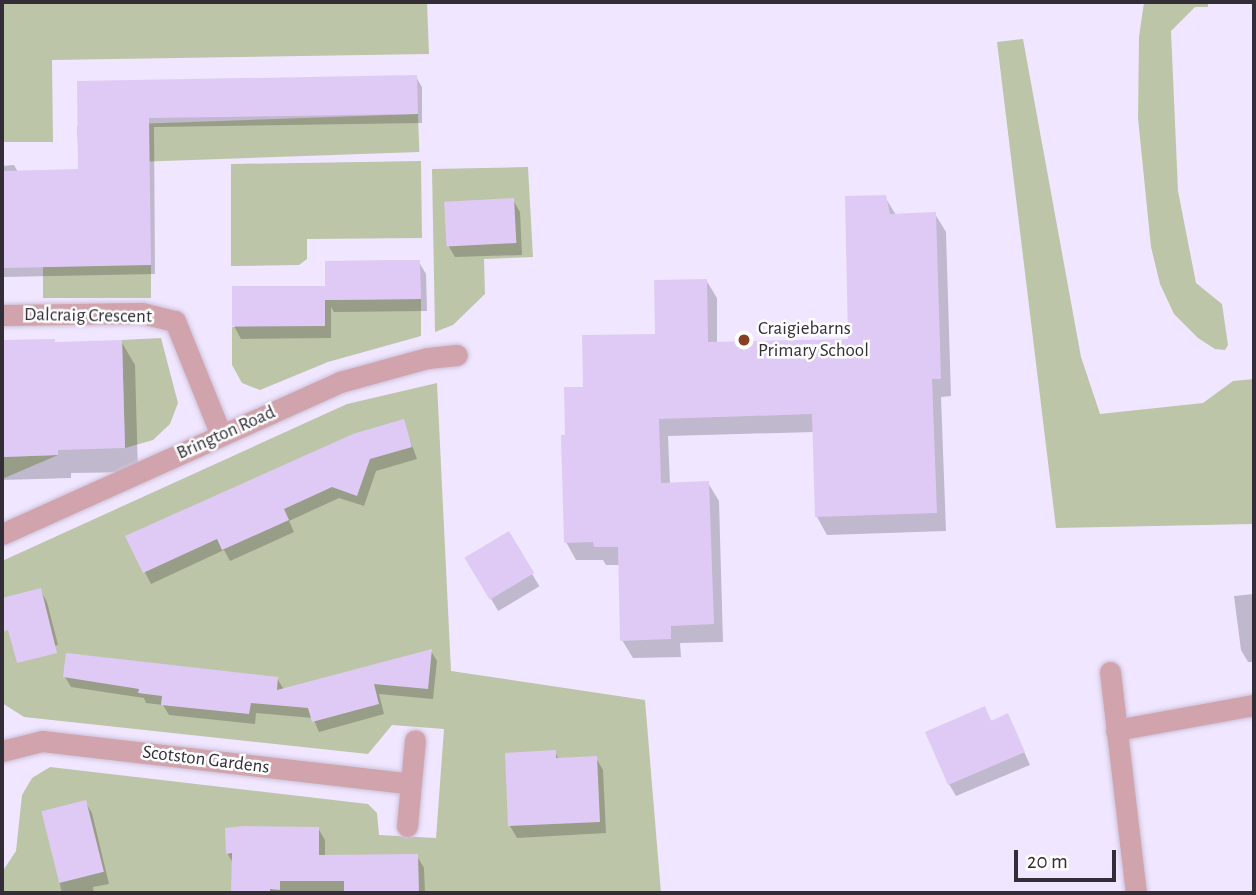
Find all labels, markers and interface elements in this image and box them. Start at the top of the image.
street label: Dalcraig Crescent [24,303,152,329]
place label: Craigiebarns Primary School [758,318,869,362]
marker: Craigiebarns Primary School [736,332,752,348]
street label: Brington Road [173,401,279,465]
street label: Scotston Gardens [141,741,271,779]
scale bar [1018,836,1120,880]
text: 20 m [1027,851,1068,872]

